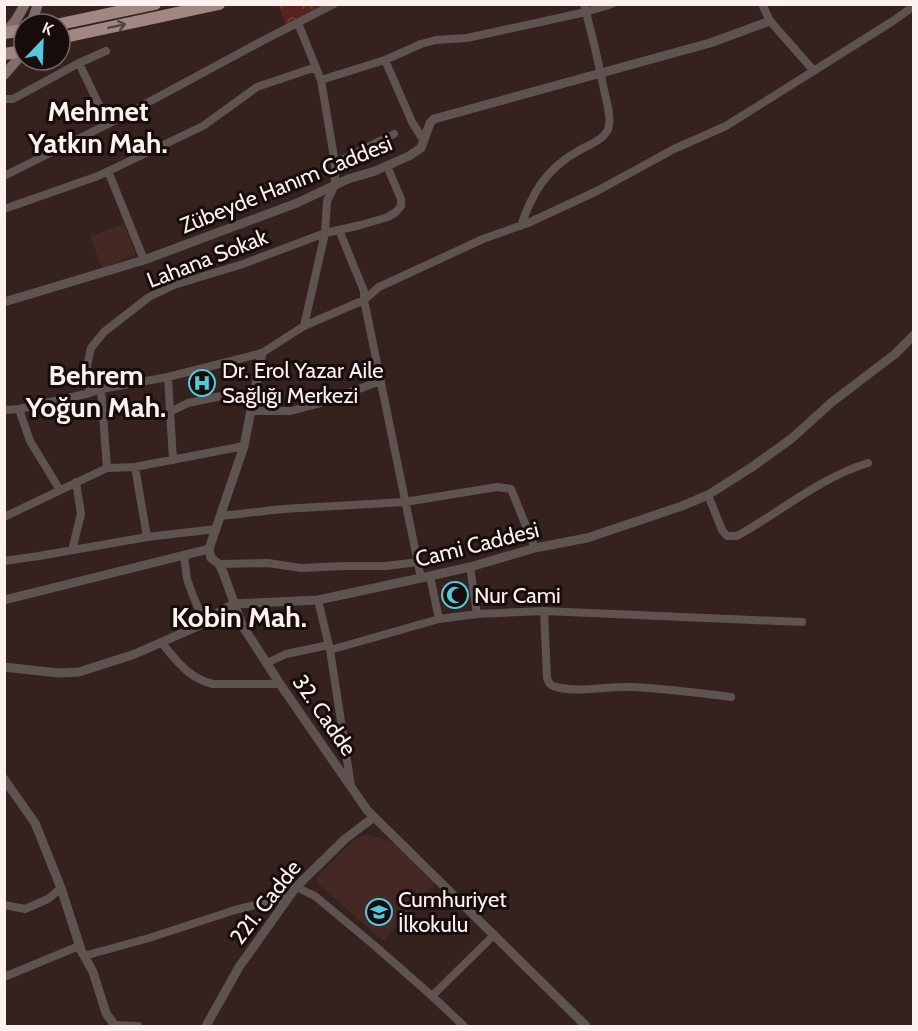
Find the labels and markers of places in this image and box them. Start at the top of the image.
place label: Dr. Erol Yazar Aile Sağlığı Merkezi [222,357,384,409]
hospital icon: Dr. Erol Yazar Aile Sağlığı Merkezi [187,368,217,398]
mosque icon: Nur Cami [440,580,470,610]
place label: Nur Cami [474,582,561,609]
place label: Cumhuriyet İlkokulu [398,886,507,938]
school or university icon: Cumhuriyet İlkokulu [364,897,394,927]

